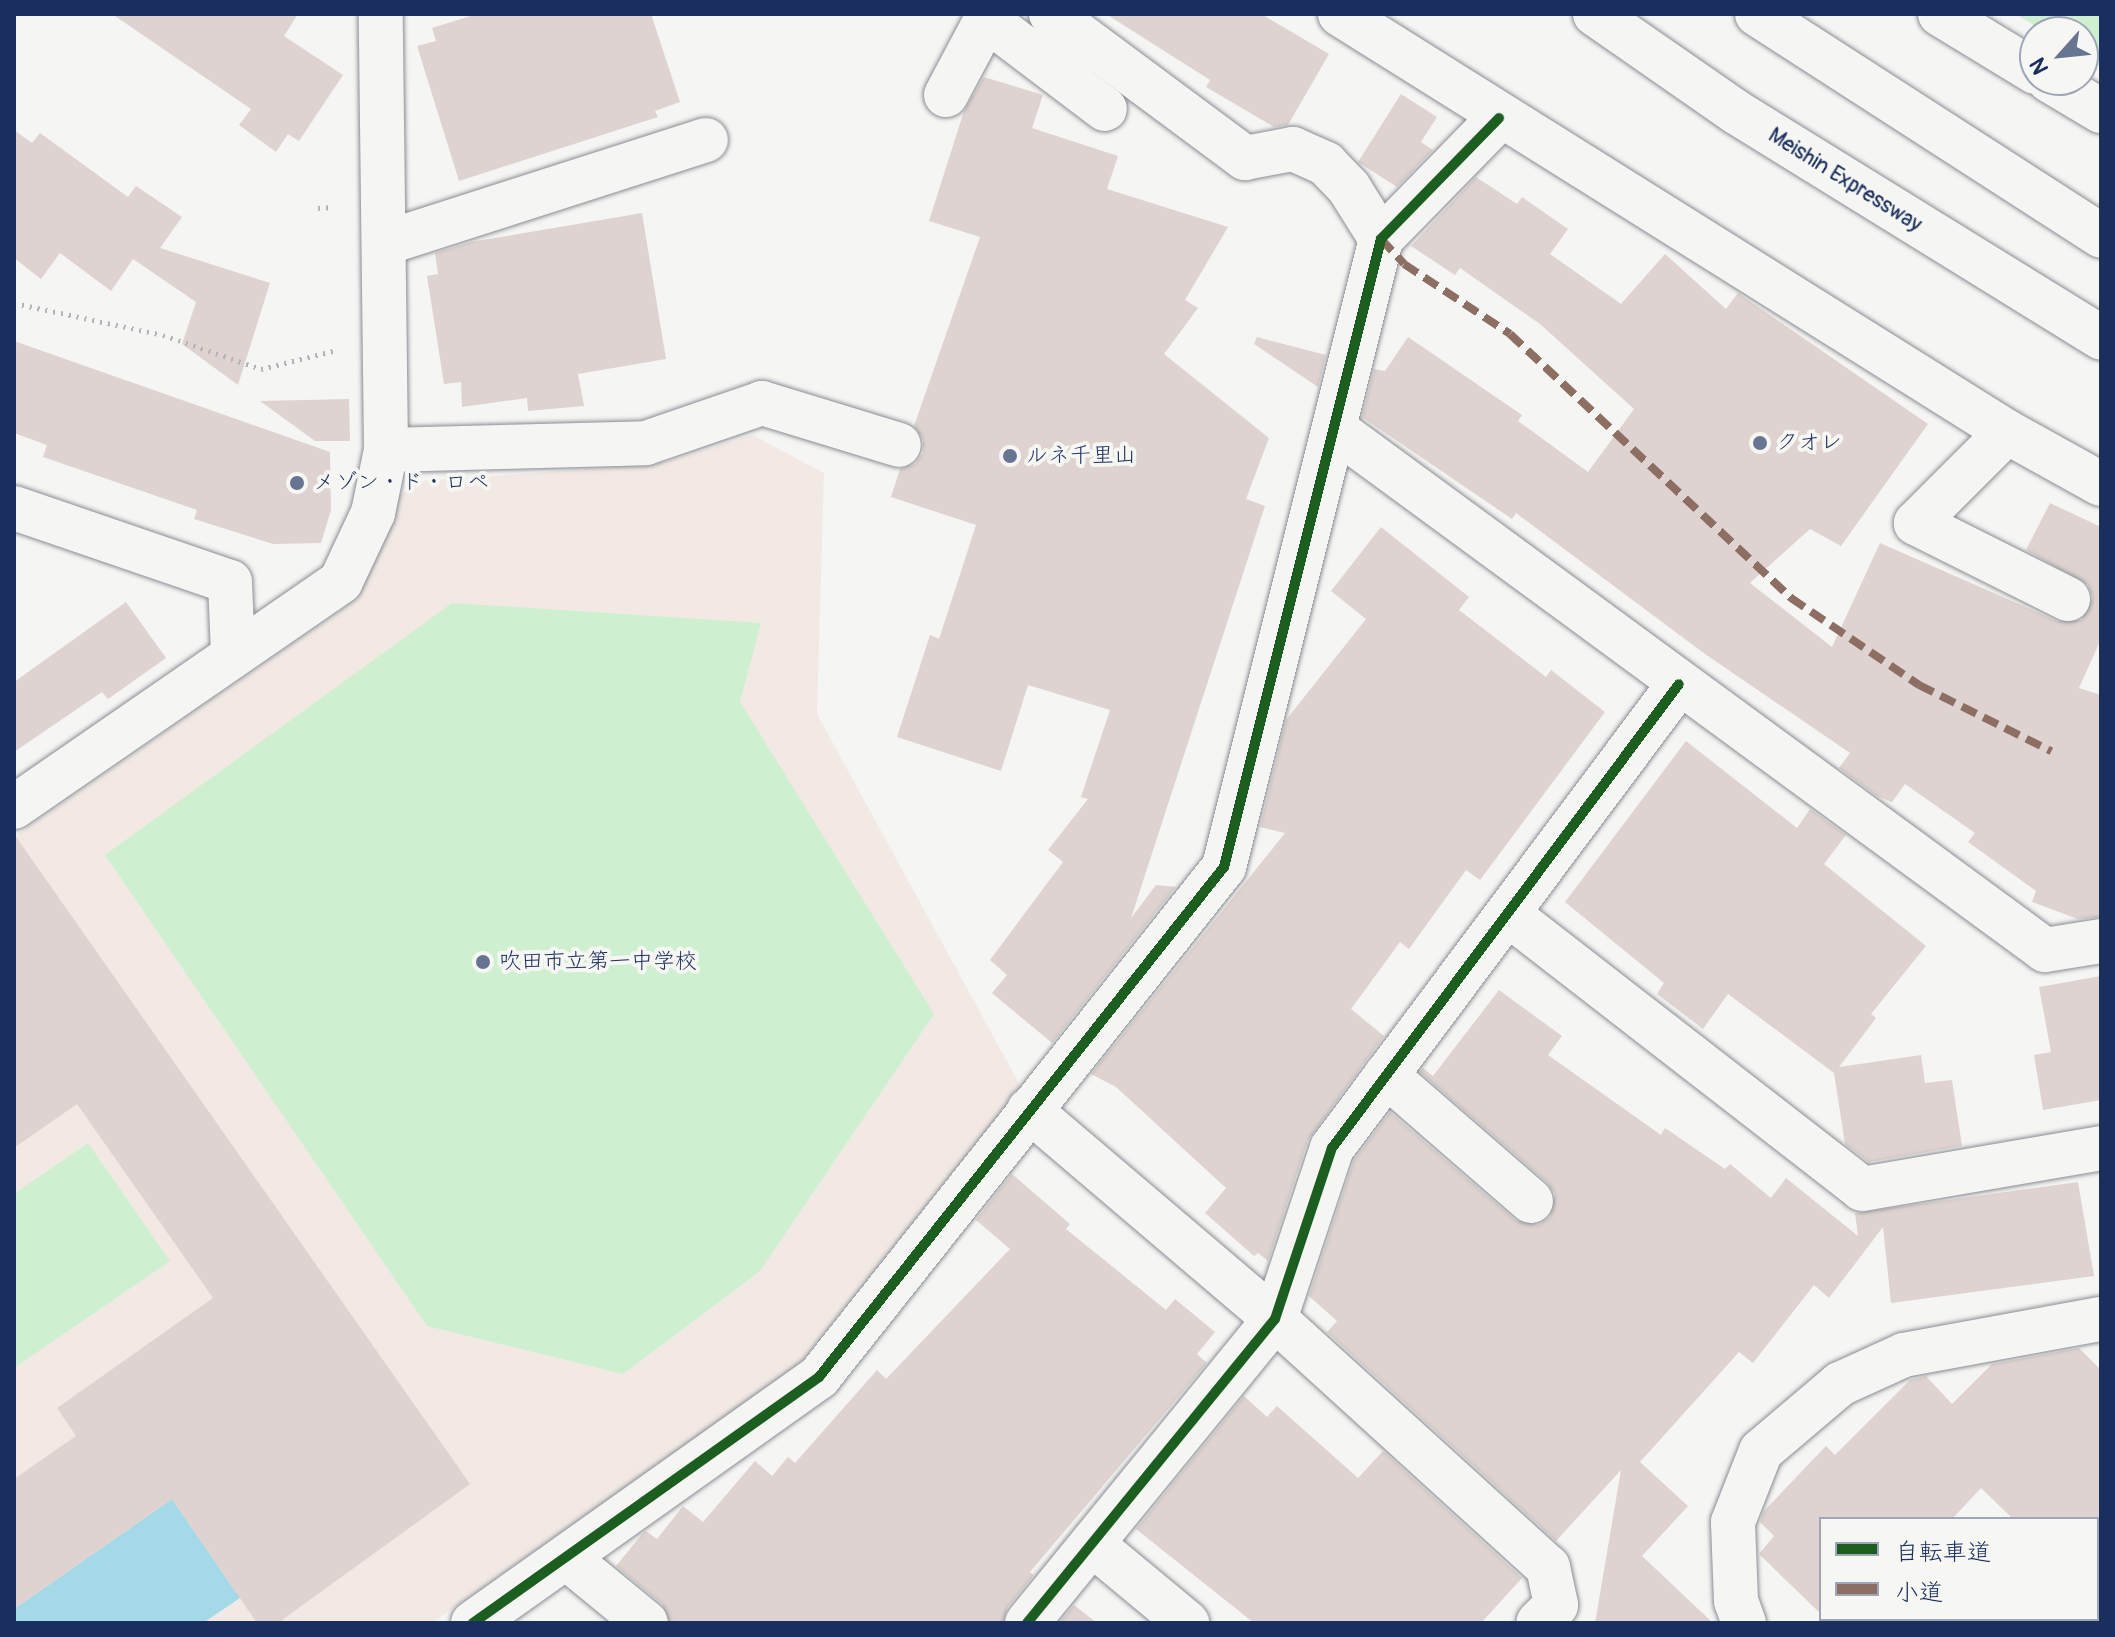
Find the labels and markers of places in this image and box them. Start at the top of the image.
place label: クオレ [1776,430,1842,456]
marker: クオレ [1751,434,1769,452]
place label: ルネ千里山 [1026,443,1136,469]
marker: ルネ千里山 [1001,447,1019,465]
place label: メゾン・ド・ロペ [313,470,489,496]
marker: メゾン・ド・ロペ [288,474,306,492]
place label: 吹田市立第一中学校 [499,949,697,975]
marker: 吹田市立第一中学校 [474,953,492,971]

